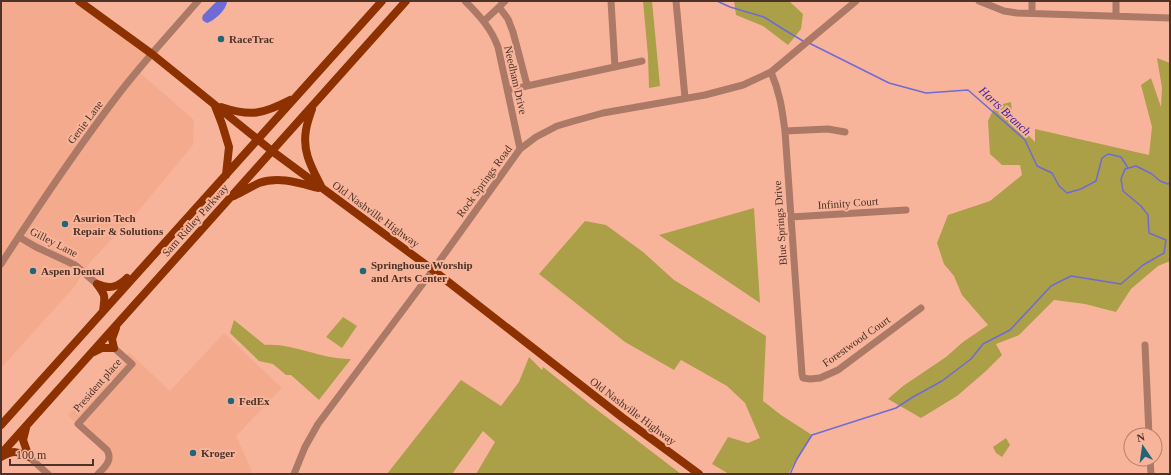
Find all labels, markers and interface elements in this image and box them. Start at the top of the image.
place label: RaceTrac [229,33,274,45]
marker: RaceTrac [216,34,226,44]
street label: Needham Drive [502,45,530,116]
water label: Harts Branch [975,83,1034,139]
street label: Genie Lane [65,98,105,146]
street label: Rock Springs Road [454,142,514,219]
street label: Old Nashville Highway [330,178,422,250]
street label: Blue Springs Drive [771,180,789,266]
street label: Sam Ridley Parkway [159,181,231,259]
street label: Infinity Court [817,195,879,211]
place label: Asurion Tech Repair & Solutions [73,212,164,237]
marker: Asurion Tech Repair & Solutions [60,219,70,229]
street label: Gilley Lane [28,225,80,259]
place label: Springhouse Worship and Arts Center [371,259,473,284]
place label: Aspen Dental [41,265,104,277]
marker: Aspen Dental [28,266,38,276]
marker: Springhouse Worship and Arts Center [358,266,368,276]
street label: Forestwood Court [820,313,892,369]
street label: President place [71,356,124,414]
street label: Old Nashville Highway [588,375,679,448]
place label: FedEx [239,395,270,407]
marker: FedEx [226,396,236,406]
north arrow [1123,427,1163,467]
text: N [1136,431,1146,444]
scale bar [10,441,93,467]
place label: Kroger [201,447,235,459]
text: 100 m [16,448,47,462]
marker: Kroger [188,448,198,458]

